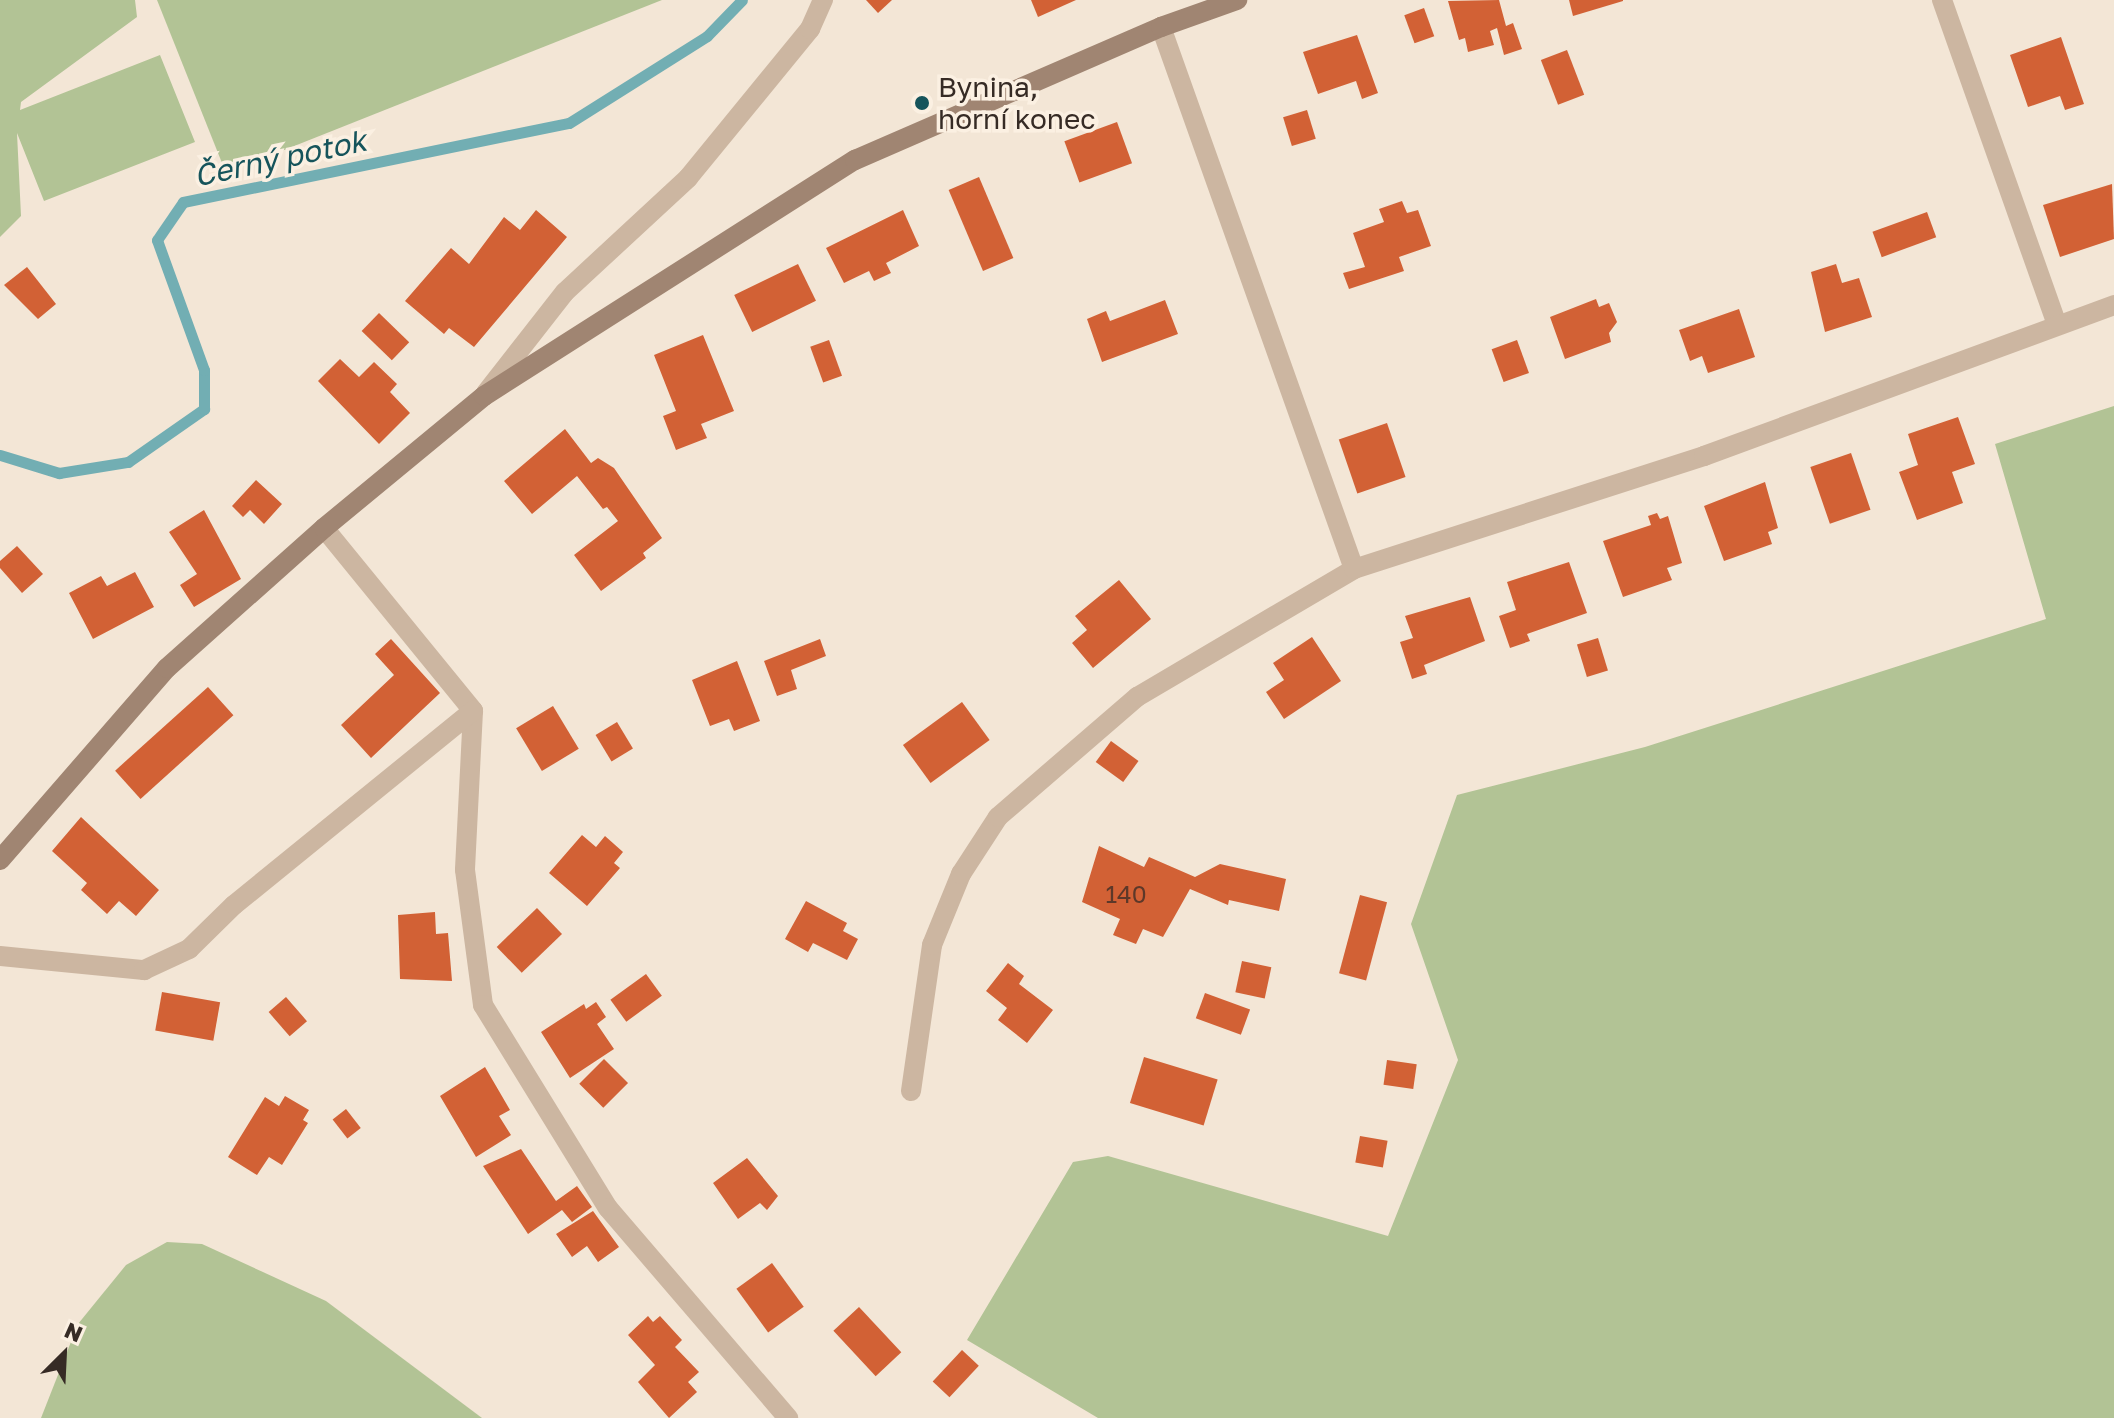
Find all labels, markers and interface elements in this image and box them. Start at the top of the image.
place label: Bynina, horní konec [938,70,1095,136]
marker: Bynina, horní konec [913,94,931,112]
water label: Černý potok [191,122,369,194]
house number: 140 [1105,880,1147,908]
north arrow [24,1314,104,1394]
text: N [61,1316,87,1347]

